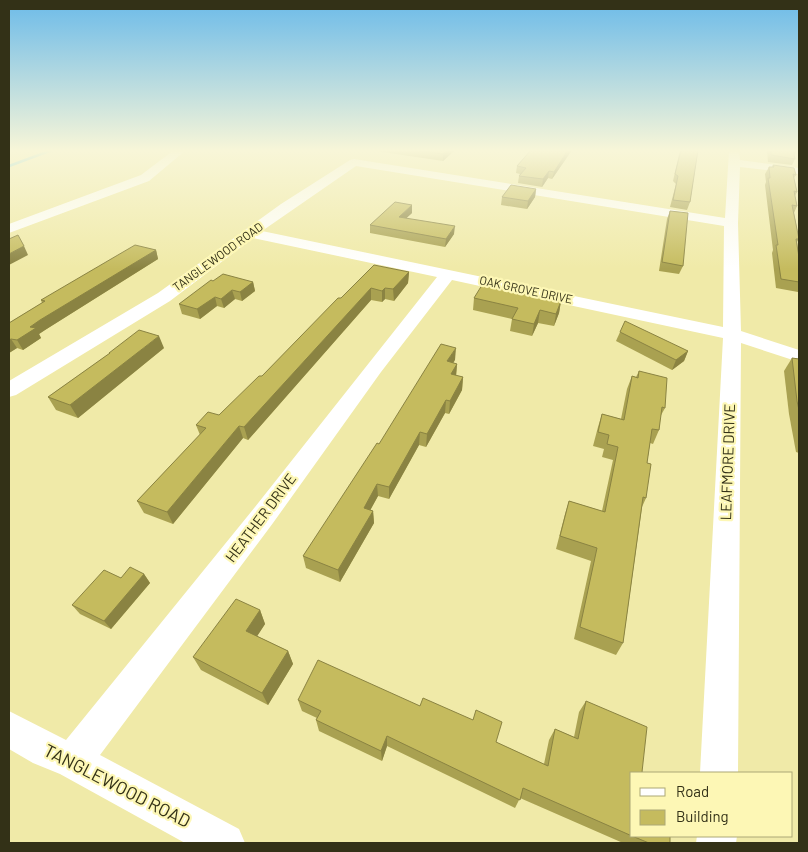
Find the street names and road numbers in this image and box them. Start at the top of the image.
street label: TANGLEWOOD ROAD [170,219,265,293]
street label: OAK GROVE DRIVE [478,272,574,306]
street label: LEAFMORE DRIVE [716,403,738,521]
street label: HEATHER DRIVE [221,469,299,565]
street label: TANGLEWOOD ROAD [41,739,194,832]

